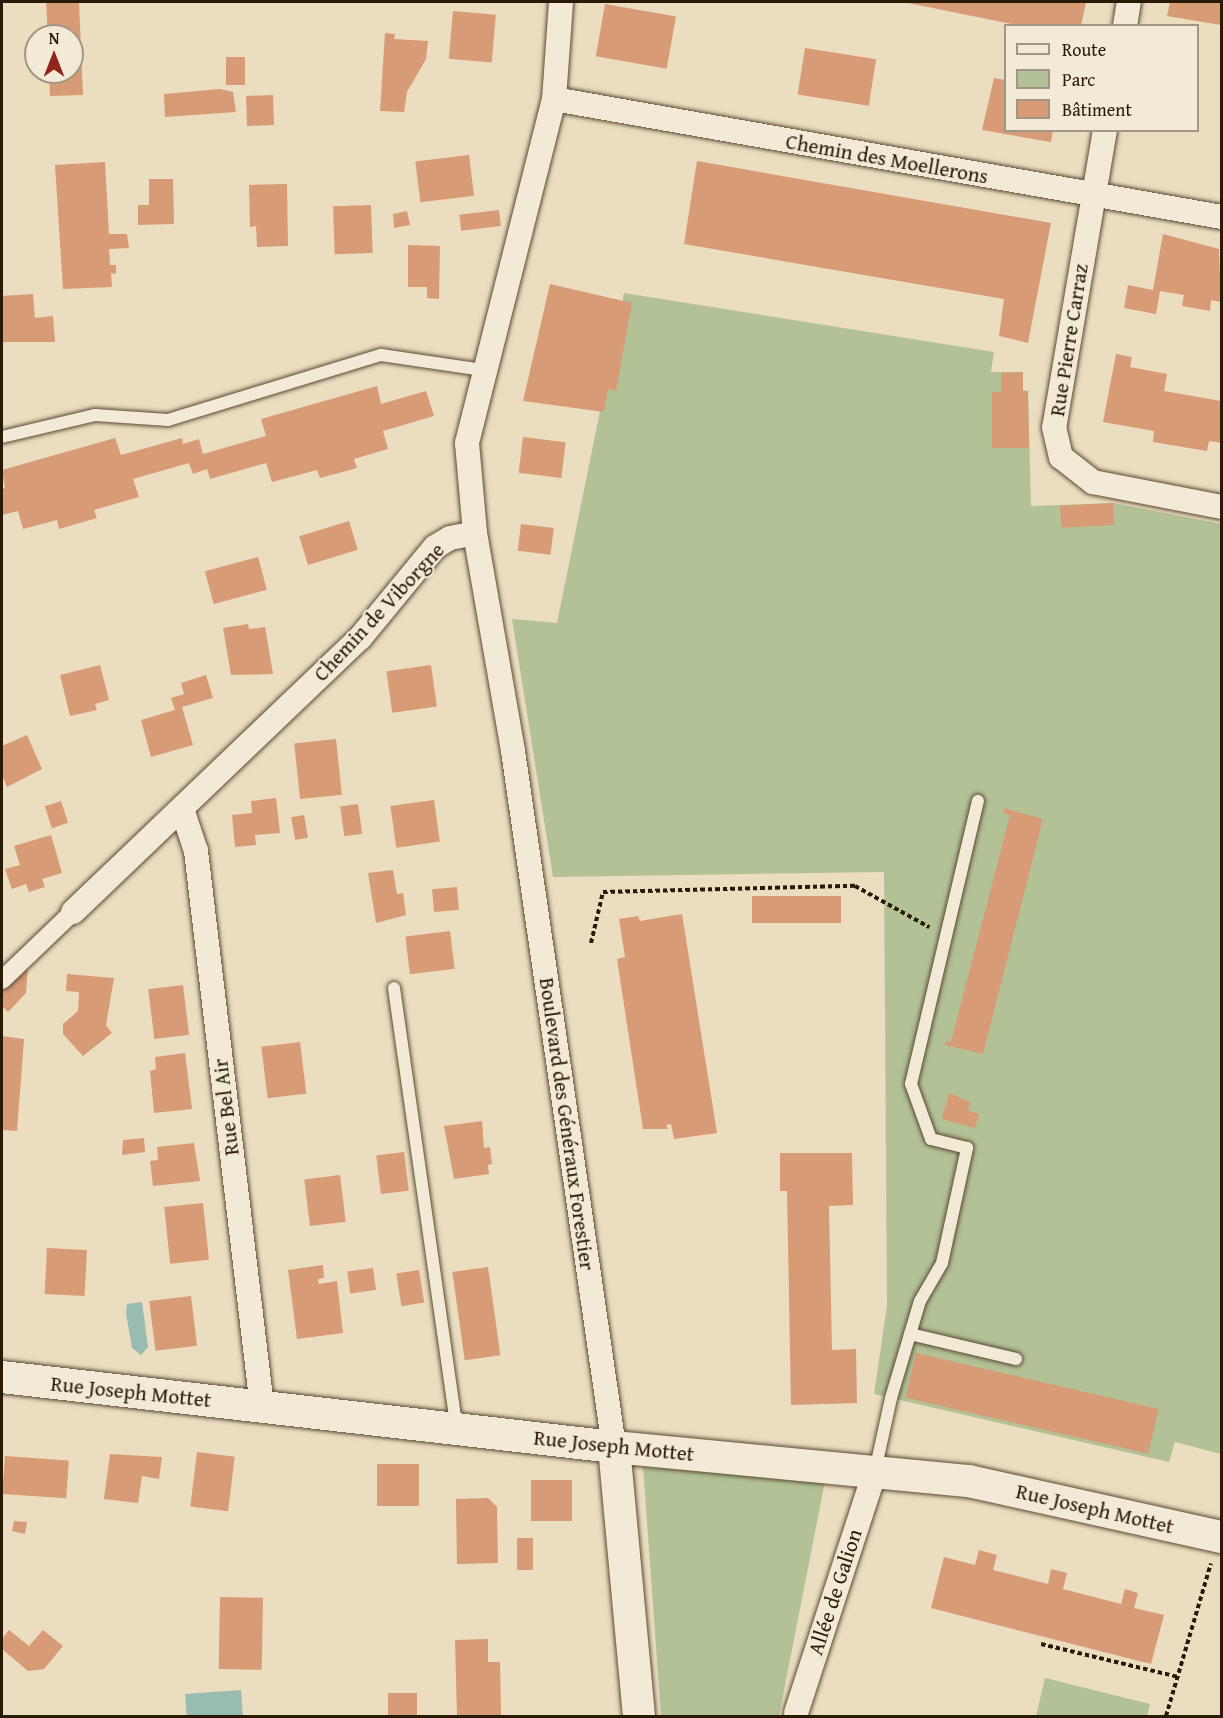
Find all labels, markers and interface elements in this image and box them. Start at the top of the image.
north arrow [24,24,84,84]
legend [1004,24,1199,132]
text: N [49,26,59,50]
text: Route [1062,36,1106,63]
text: Parc [1062,66,1095,93]
text: Bâtiment [1062,96,1132,123]
street label: Chemin des Moellerons [784,129,990,189]
street label: Rue Pierre Carraz [1045,262,1093,418]
street label: Chemin de Viborgne [308,538,450,686]
street label: Boulevard des Généraux Forestier [534,976,600,1272]
street label: Rue Bel Air [208,1057,244,1157]
street label: Rue Joseph Mottet [50,1371,212,1413]
street label: Rue Joseph Mottet [533,1425,695,1467]
street label: Rue Joseph Mottet [1014,1479,1176,1539]
street label: Allée de Galion [803,1526,867,1658]

